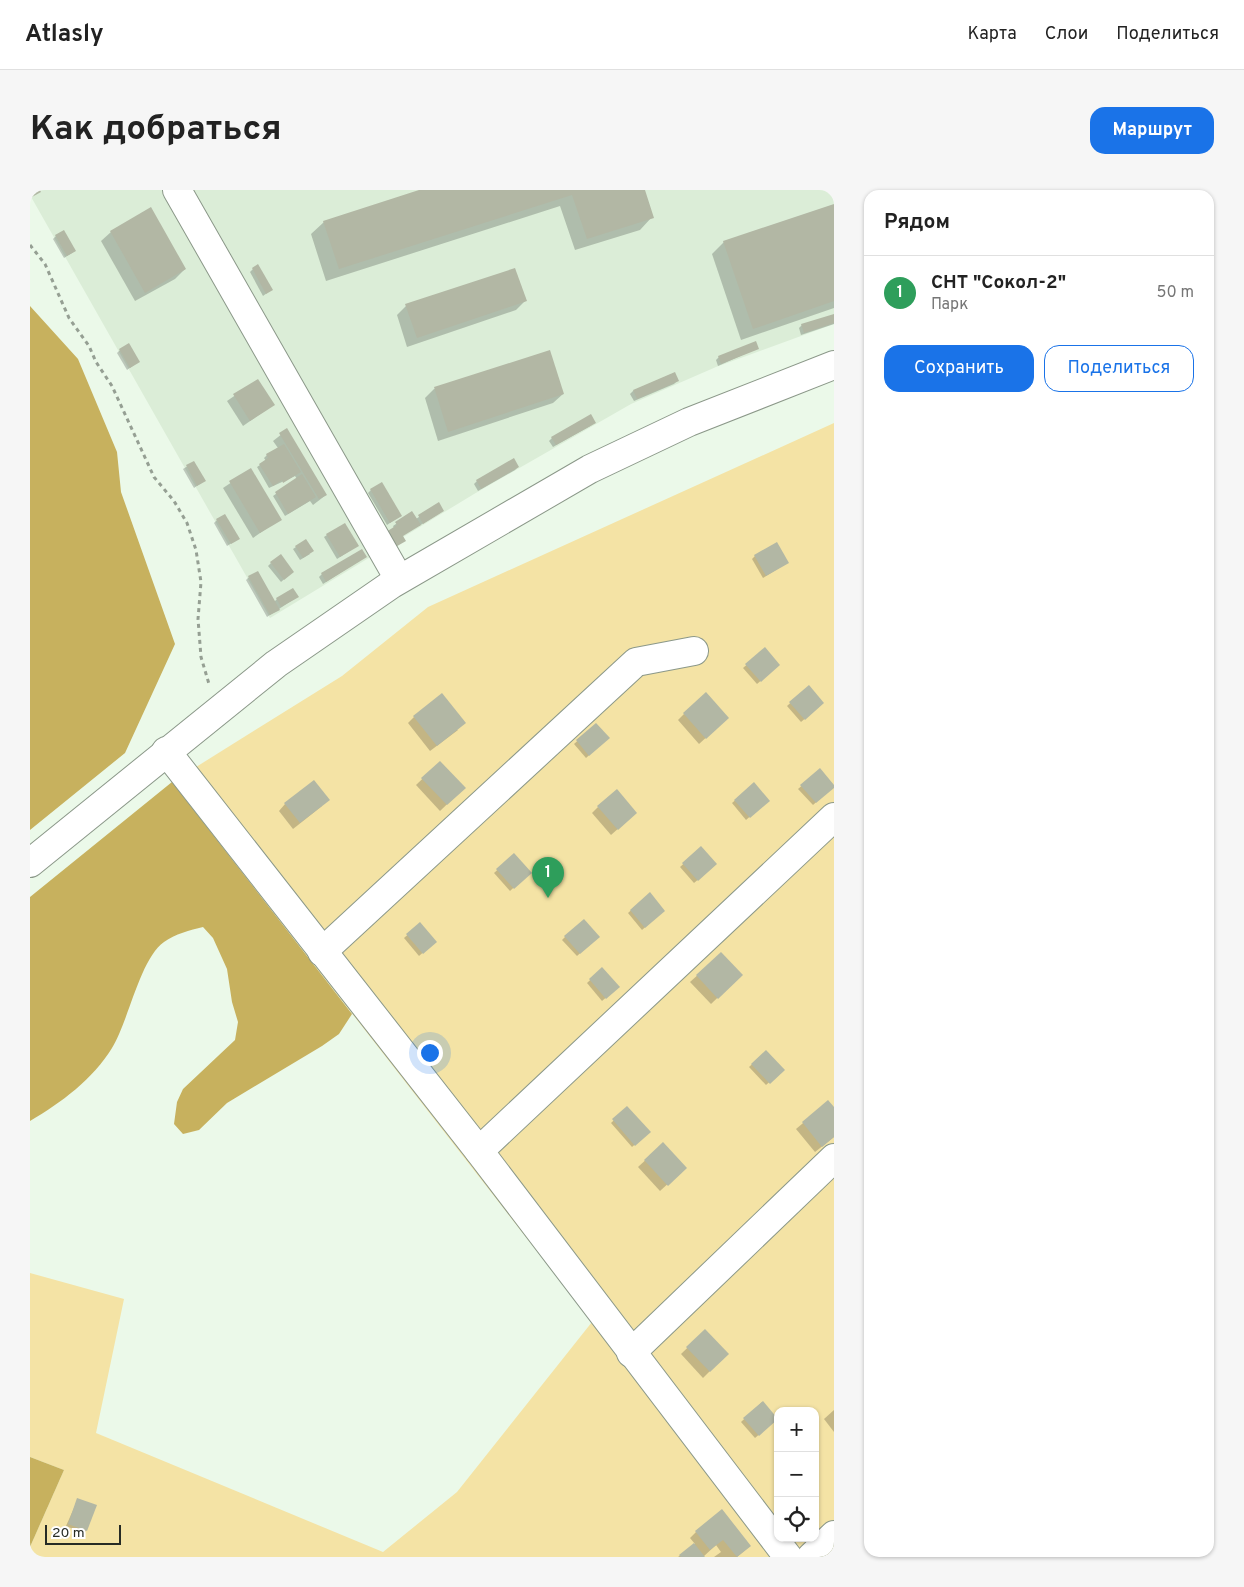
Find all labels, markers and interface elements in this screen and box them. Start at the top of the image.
text: Atlasly [25,20,104,50]
text: Карта [967,23,1017,46]
text: Слои [1045,23,1088,46]
text: Поделиться [1116,23,1219,46]
button: Маршрут [1090,107,1214,154]
text: Как добраться [30,108,282,152]
text: Рядом [884,209,950,236]
text: СНТ "Сокол-2" [931,271,1066,295]
text: 1 [897,283,903,303]
text: 50 m [1157,283,1194,303]
text: Парк [931,295,968,315]
button: Сохранить [884,345,1034,392]
button: Поделиться [1044,345,1194,392]
pin: 1 [532,857,564,898]
your location [417,1040,443,1066]
map controls [774,1407,819,1542]
button: + [774,1407,819,1452]
button: − [774,1452,819,1497]
button: locate [774,1497,819,1542]
scale bar [45,1522,121,1545]
text: 20 m [52,1525,85,1542]

